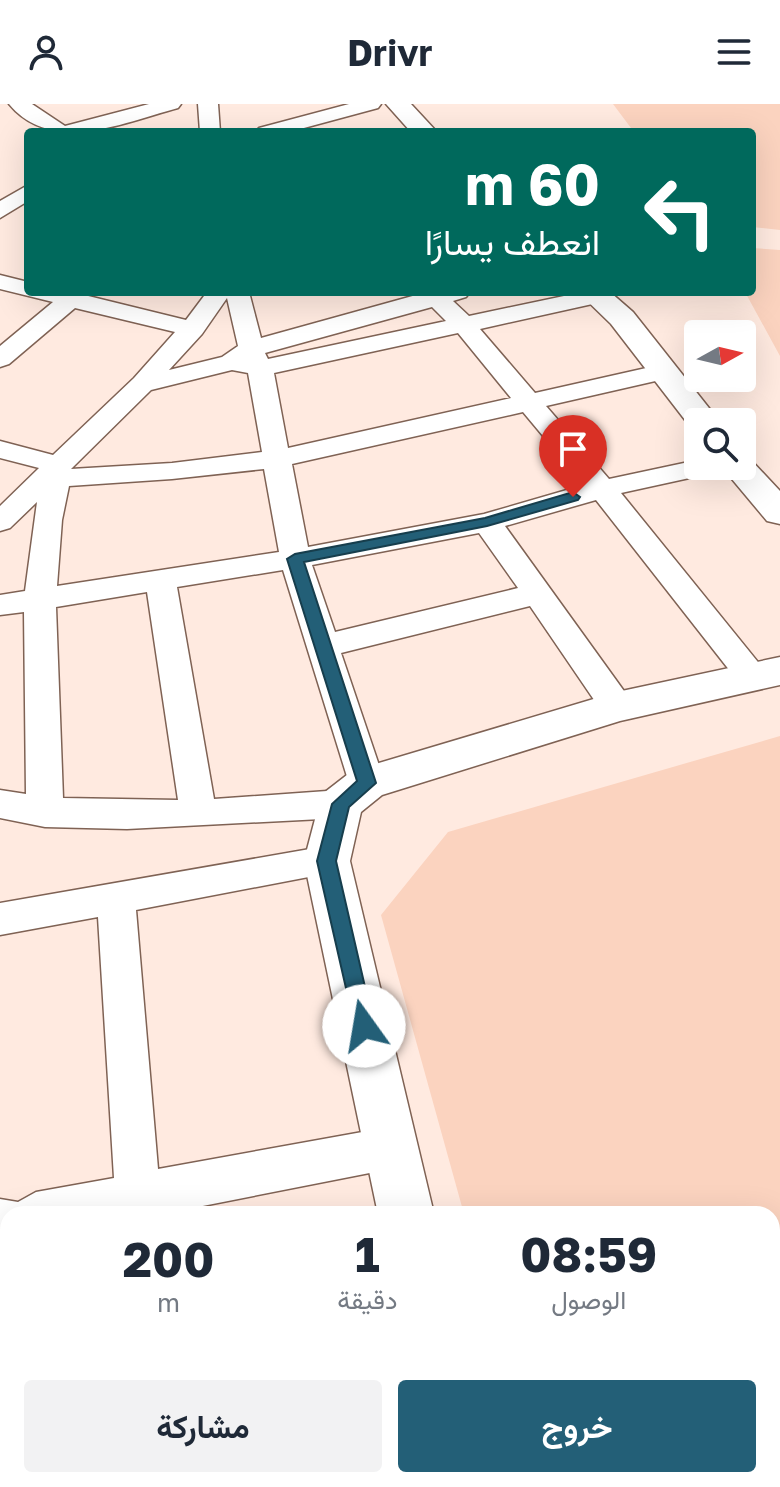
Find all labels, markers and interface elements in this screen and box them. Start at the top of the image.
icon: person [24,30,68,74]
icon: menu [712,30,756,74]
text: Drivr [347,31,433,74]
text: 60 m [465,150,600,217]
icon: left [628,160,732,264]
text: انعطف يسارًا [425,220,600,263]
north arrow [684,320,756,392]
map controls [684,320,756,480]
button: search [684,408,756,480]
pin [539,415,607,497]
icon: arrive [551,427,595,471]
position arrow [322,984,406,1068]
text: 1 [355,1225,380,1283]
text: 08:59 [520,1225,657,1283]
text: 200 [123,1230,214,1288]
text: دقيقة [337,1284,397,1315]
text: الوصول [551,1284,626,1315]
text: m [157,1287,180,1318]
button: مشاركة [24,1380,382,1472]
button: خروج [398,1380,756,1472]

